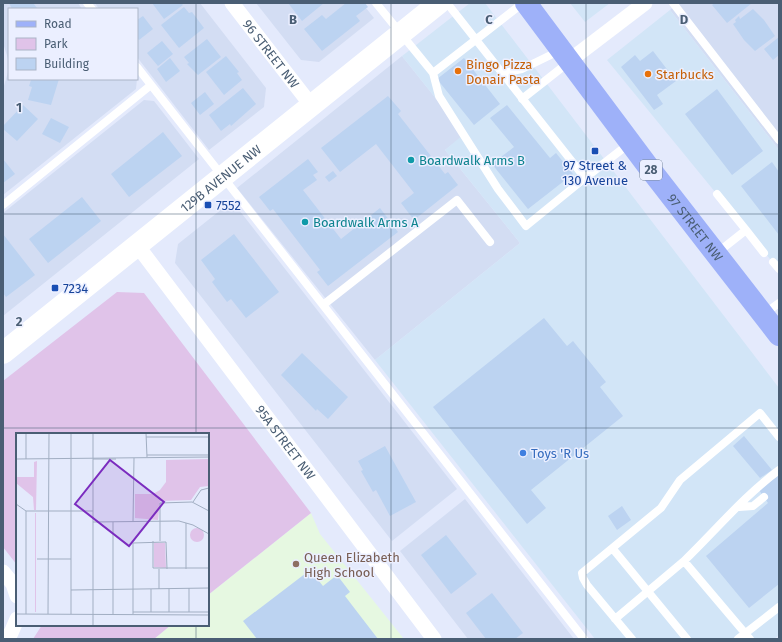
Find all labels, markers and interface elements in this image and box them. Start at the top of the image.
legend [8,8,138,80]
text: B [289,12,297,27]
text: C [485,12,493,27]
text: D [680,12,689,27]
text: Road [44,17,72,31]
street label: 96 STREET NW [240,17,302,91]
text: Park [44,37,68,51]
text: Building [44,57,90,71]
place label: Bingo Pizza Donair Pasta [466,57,540,87]
marker: Bingo Pizza Donair Pasta [453,66,463,76]
place label: Starbucks [656,67,714,82]
marker: Starbucks [643,69,653,79]
text: 1 [16,100,22,115]
street label: 129B AVENUE NW [178,142,264,216]
marker: 97 Street & 130 Avenue [590,146,600,156]
place label: Boardwalk Arms B [419,153,525,168]
marker: Boardwalk Arms B [406,155,416,165]
place label: 97 Street & 130 Avenue [562,158,628,188]
road number: 28 [640,160,662,180]
street label: 97 STREET NW [664,191,726,264]
place label: 7552 [216,198,241,213]
marker: 7552 [203,200,213,210]
place label: Boardwalk Arms A [313,215,419,230]
marker: Boardwalk Arms A [300,217,310,227]
place label: 7234 [63,281,88,296]
marker: 7234 [50,283,60,293]
text: 2 [16,314,23,329]
street label: 95A STREET NW [252,402,318,483]
inset map [16,433,209,626]
place label: Toys 'R Us [531,446,589,461]
marker: Toys 'R Us [518,448,528,458]
place label: Queen Elizabeth High School [304,550,400,580]
marker: Queen Elizabeth High School [291,559,301,569]

